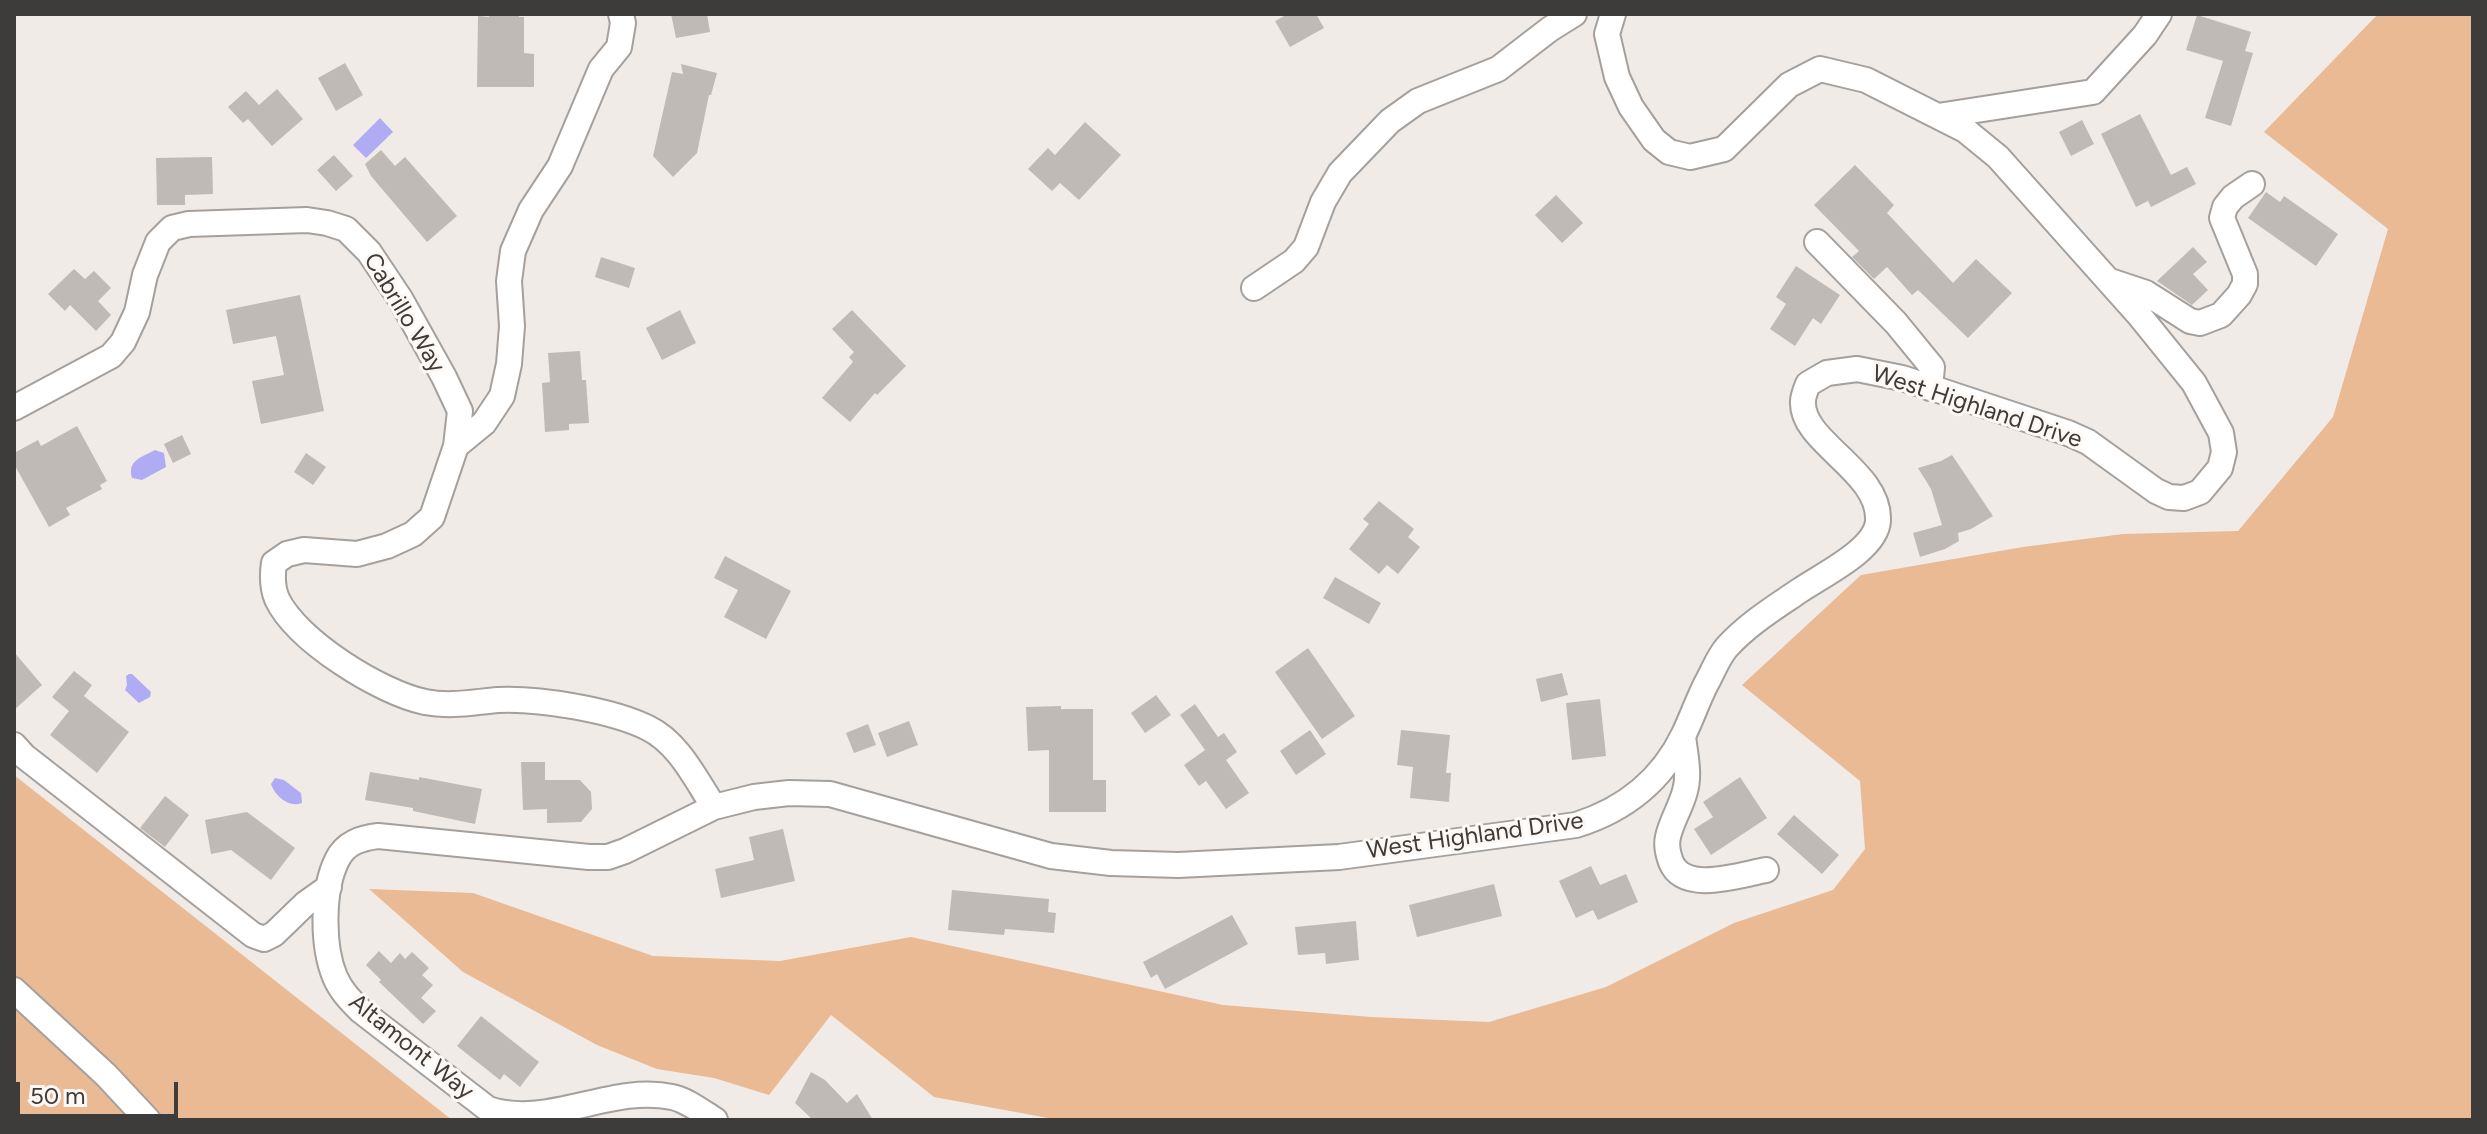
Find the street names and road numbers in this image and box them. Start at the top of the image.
street label: Cabrillo Way [357,248,451,378]
street label: West Highland Drive [1868,359,2086,455]
street label: West Highland Drive [1365,807,1585,865]
street label: Altamont Way [343,988,479,1106]

